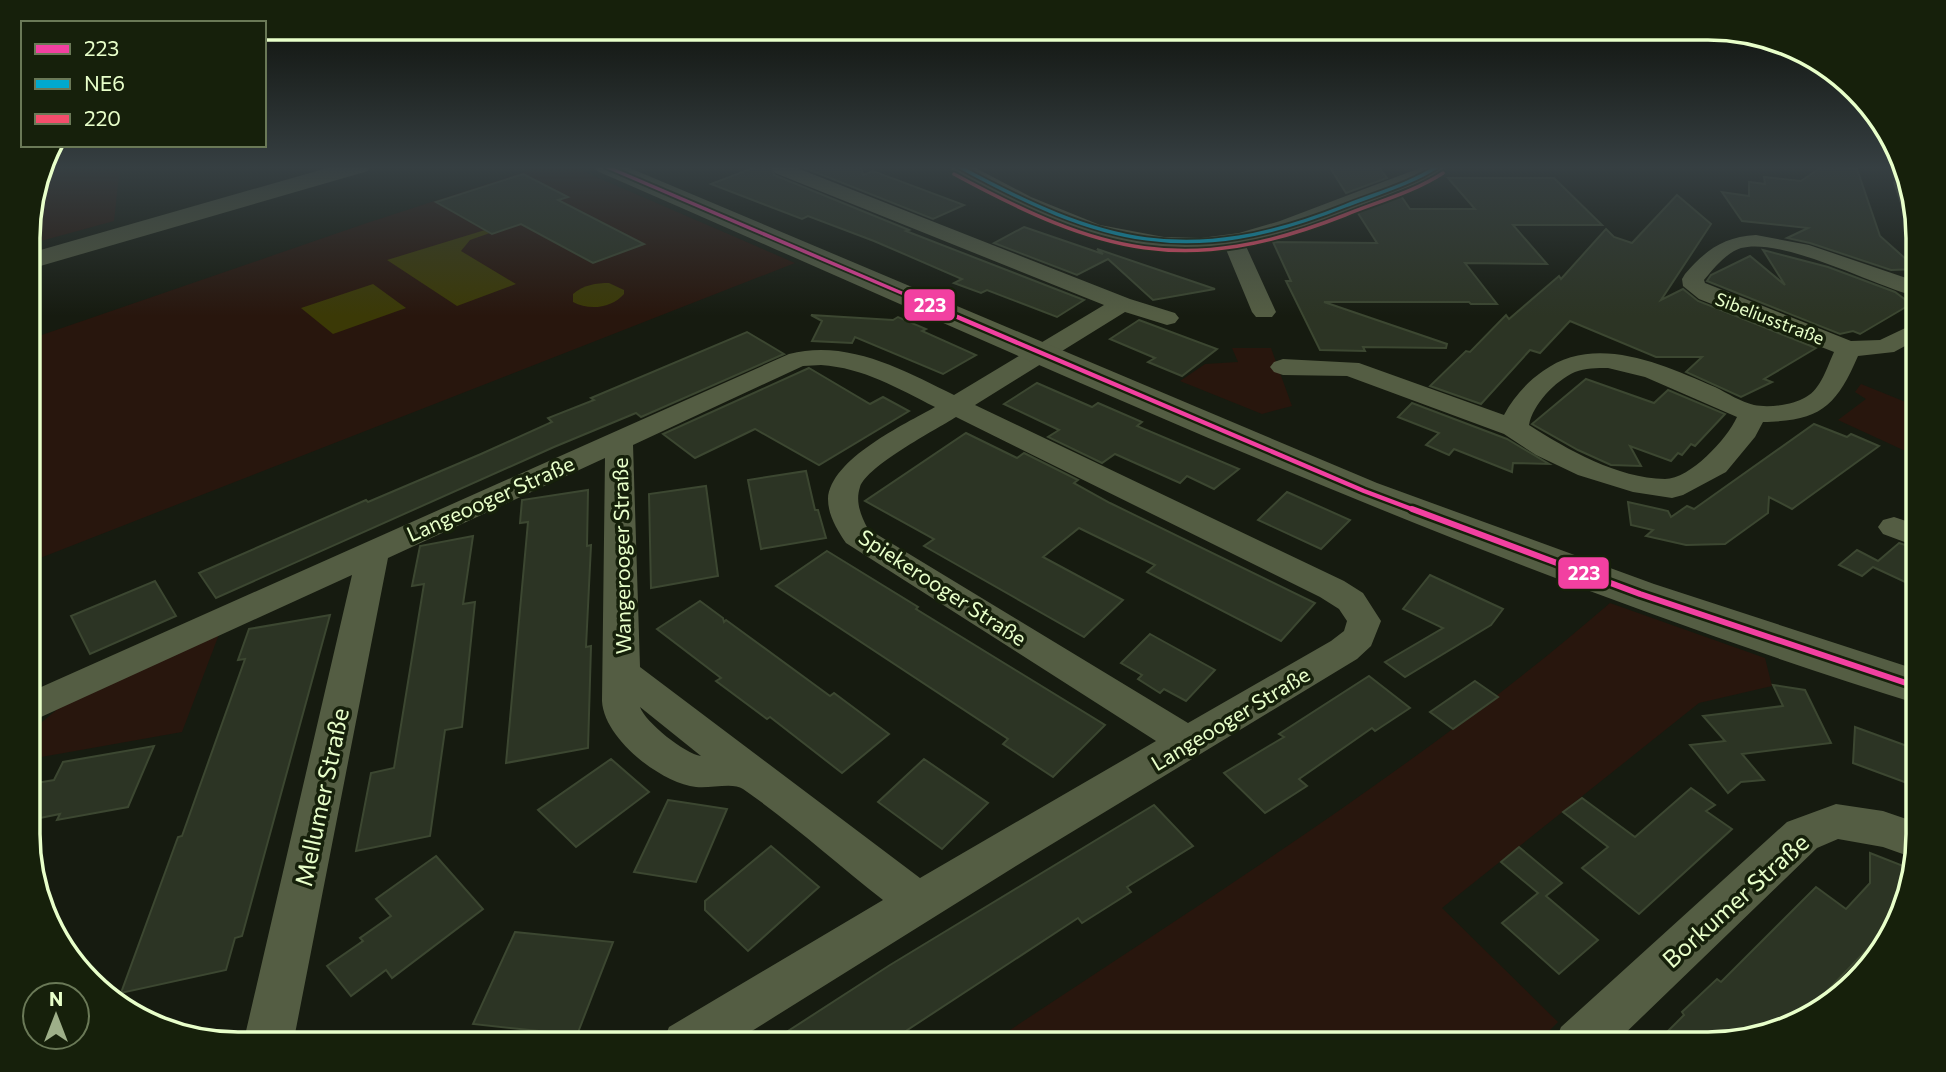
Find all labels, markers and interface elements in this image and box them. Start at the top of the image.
legend [21,21,266,147]
text: 223 [84,35,119,60]
text: NE6 [84,70,125,95]
text: 220 [84,105,121,130]
street label: Sibeliusstraße [1712,287,1828,349]
line badge: 223 [903,288,956,322]
text: 223 [914,293,946,316]
street label: Langeooger Straße [402,450,578,546]
street label: Wangerooger Straße [607,457,635,655]
street label: Spiekerooger Straße [855,524,1031,650]
line badge: 223 [1557,556,1610,590]
text: 223 [1568,561,1600,584]
street label: Langeooger Straße [1146,661,1314,775]
street label: Mellumer Straße [288,705,354,889]
street label: Borkumer Straße [1656,827,1814,973]
north arrow [21,981,91,1051]
text: N [49,987,63,1010]

